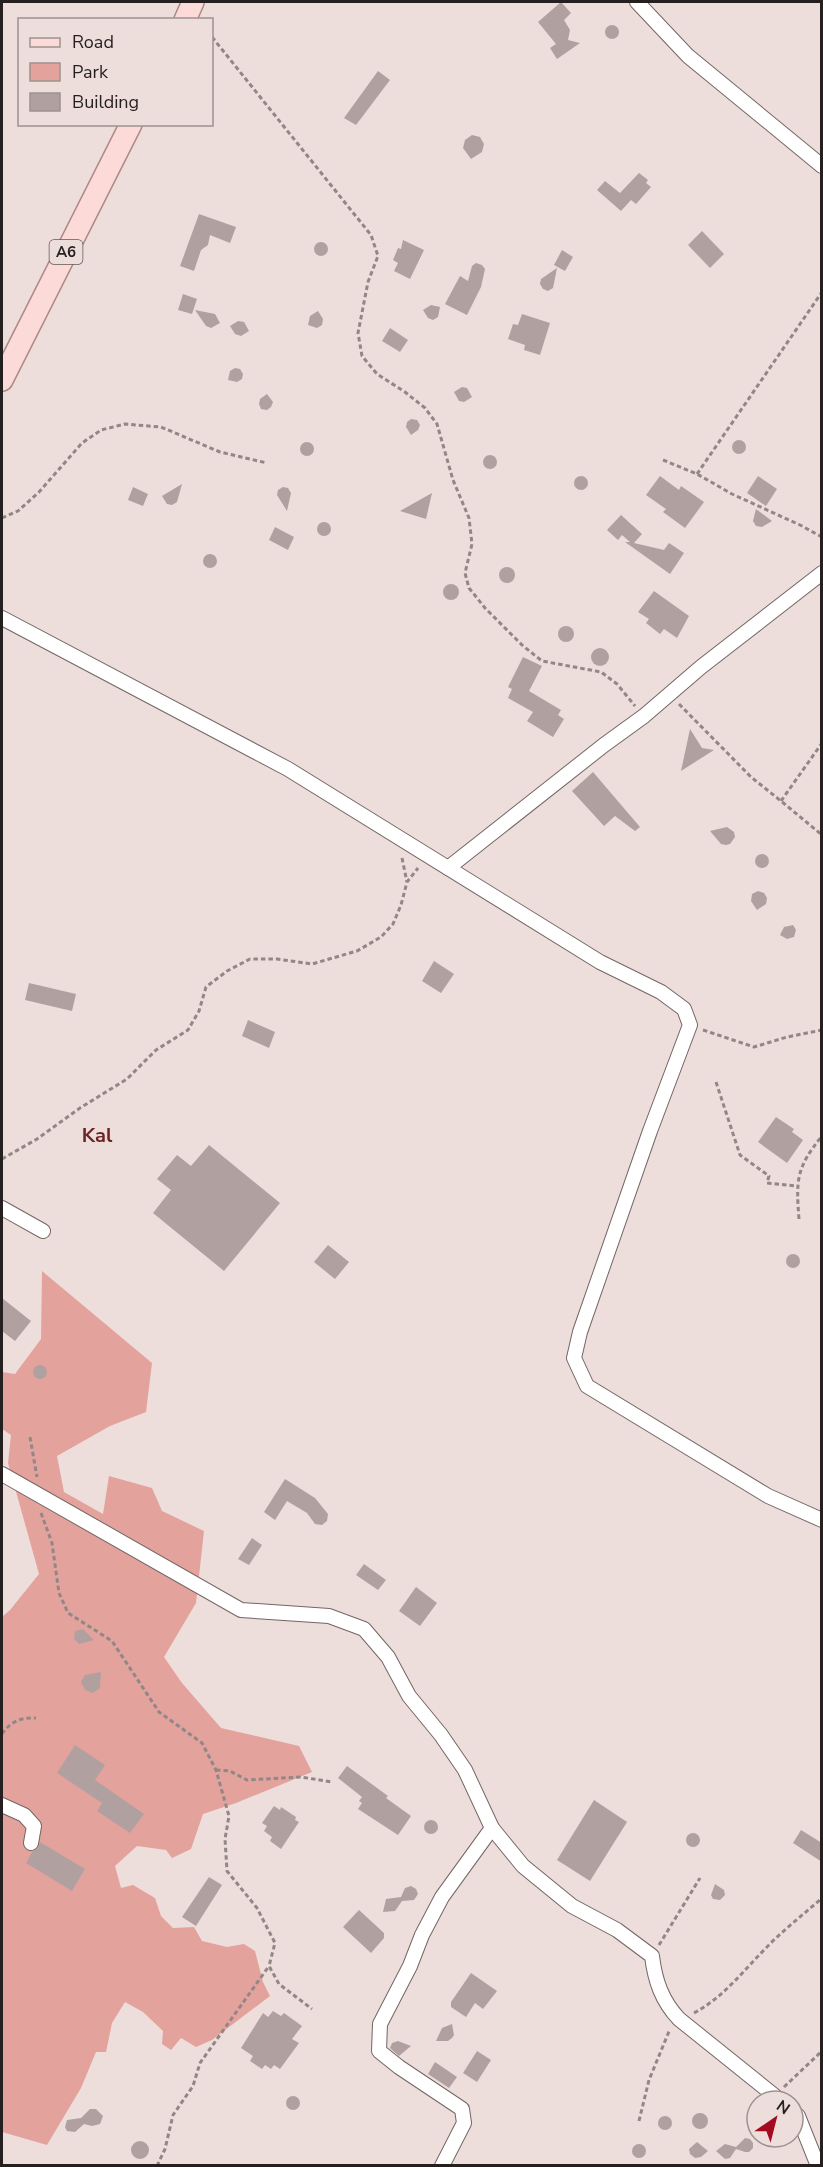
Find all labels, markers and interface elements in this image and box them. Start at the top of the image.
legend [18,18,213,126]
text: Road [72,30,114,54]
text: Park [72,60,109,84]
text: Building [72,90,139,114]
road number: A6 [50,240,82,264]
district label: Kal [82,1122,113,1149]
north arrow [745,2089,805,2149]
text: N [772,2095,794,2120]

